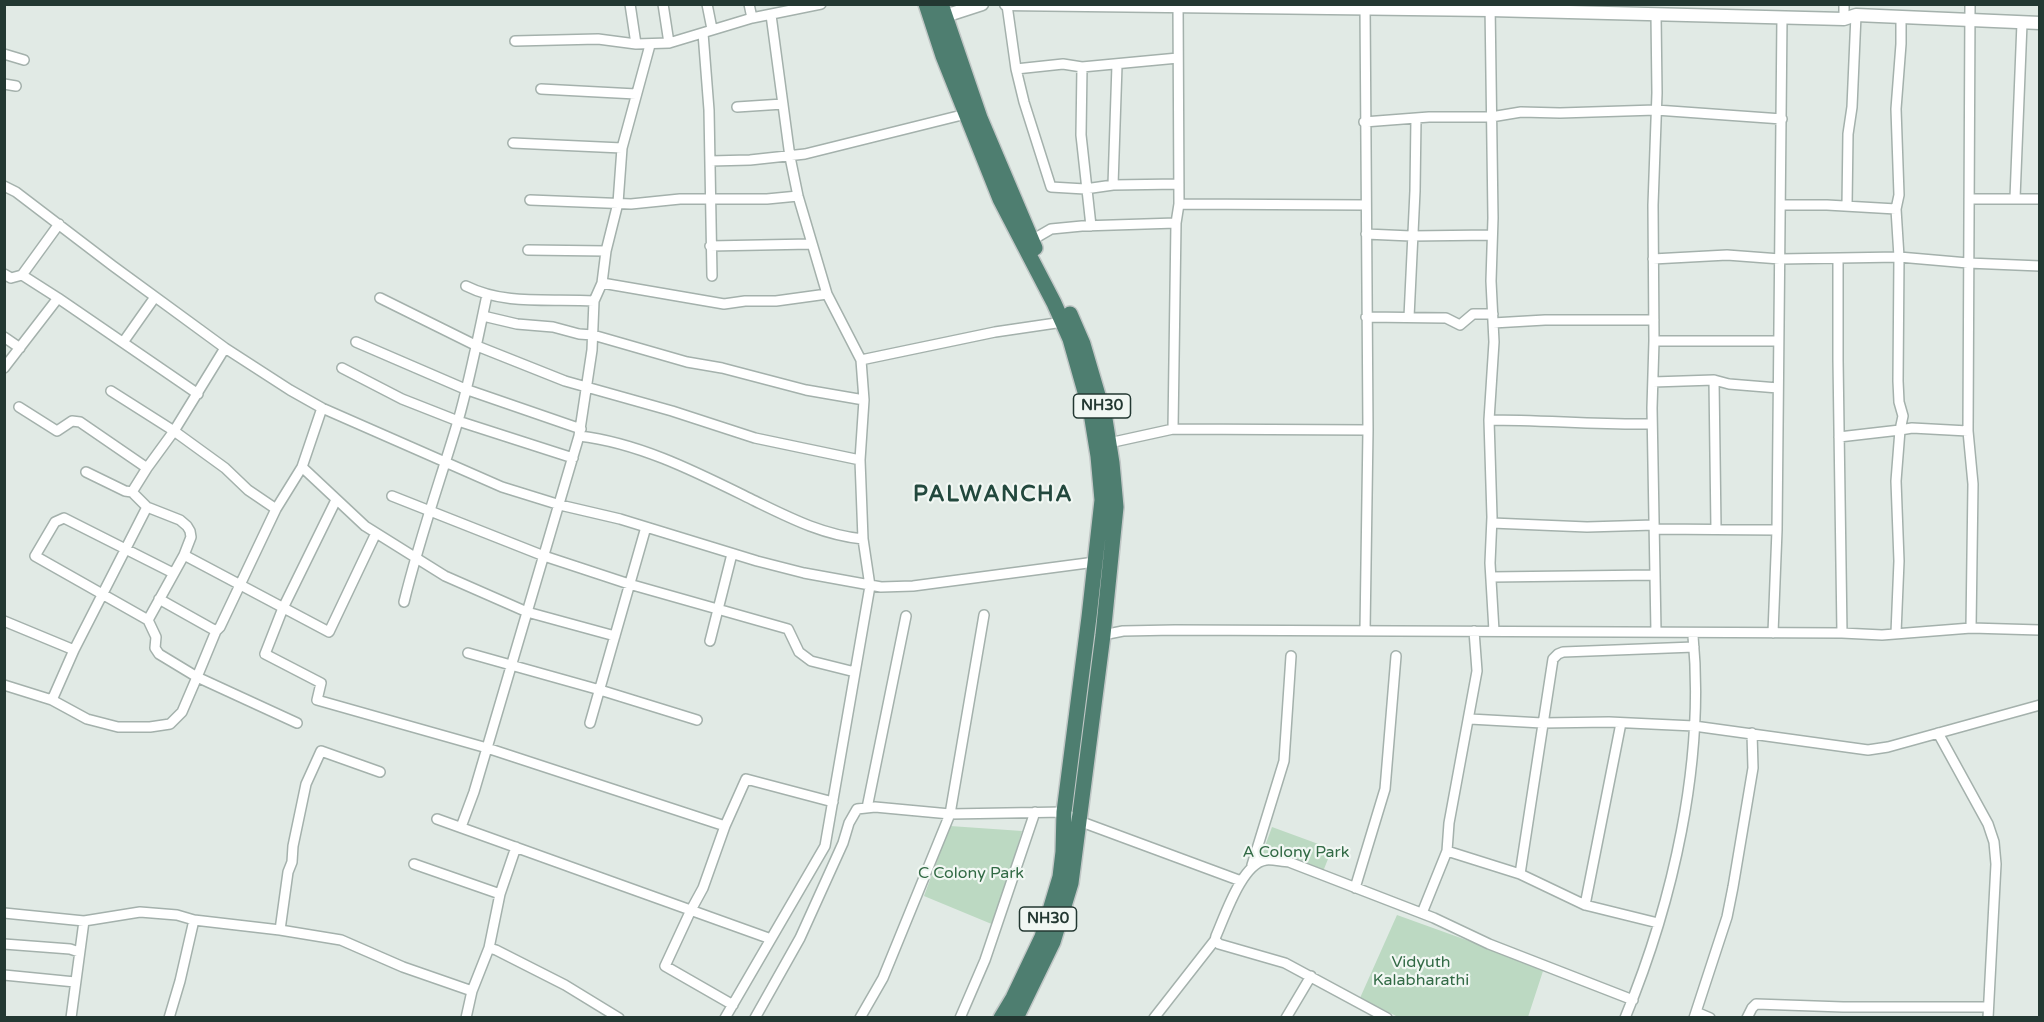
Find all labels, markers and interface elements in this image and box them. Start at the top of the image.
road number: NH30 [1074,394,1130,418]
district label: PALWANCHA [913,482,1073,508]
park label: A Colony Park [1243,843,1349,863]
park label: C Colony Park [918,864,1024,884]
road number: NH30 [1020,907,1076,931]
park label: Vidyuth Kalabharathi [1373,953,1469,991]

